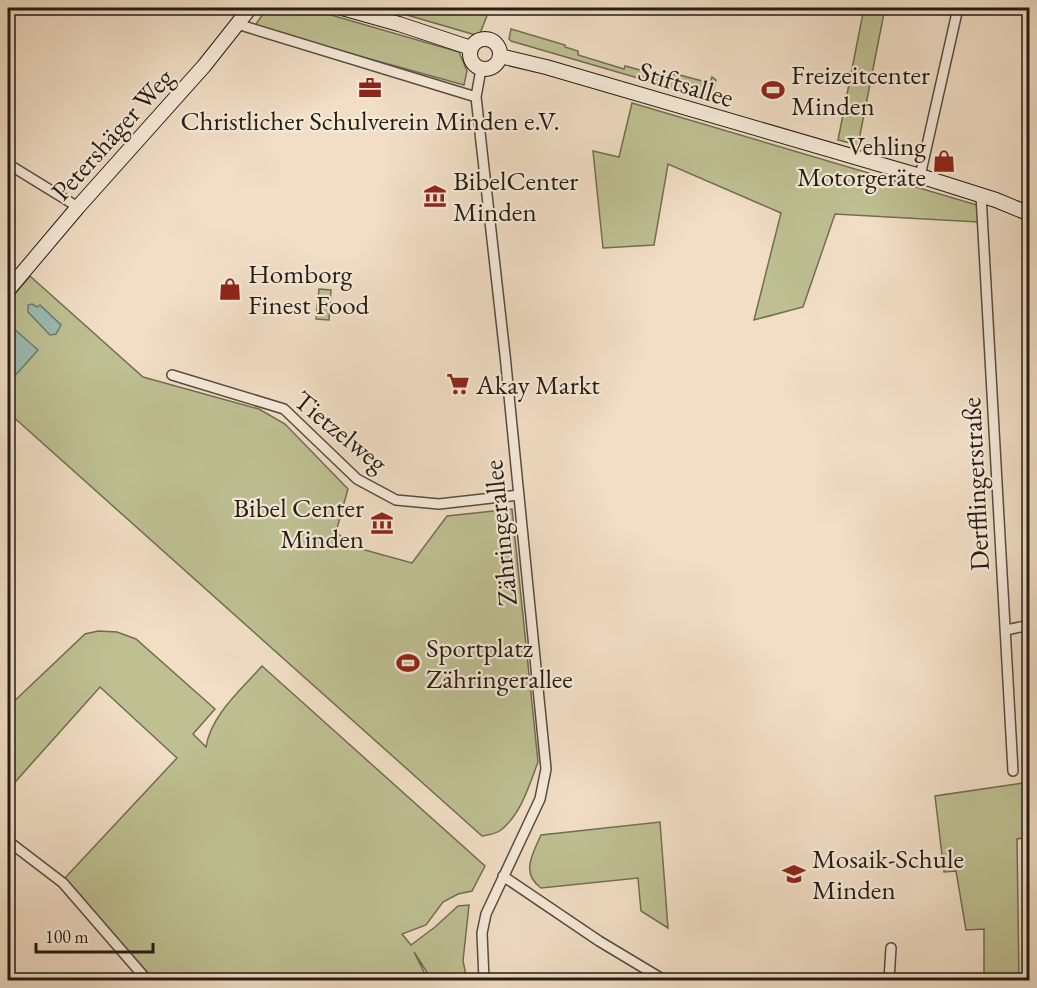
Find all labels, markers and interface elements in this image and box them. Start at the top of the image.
street label: Stiftsallee [634,53,738,115]
place label: Freizeitcenter Minden [791,57,930,123]
street label: Petershäger Weg [43,60,181,208]
office icon: Christlicher Schulverein Minden e.V. [357,75,383,101]
sports icon: Freizeitcenter Minden [760,77,786,103]
place label: Christlicher Schulverein Minden e.V. [180,103,560,138]
place label: Vehling Motorgeräte [797,128,926,194]
shop icon: Vehling Motorgeräte [931,148,957,174]
place label: BibelCenter Minden [453,163,578,229]
museum icon: BibelCenter Minden [422,183,448,209]
place label: Homborg Finest Food [248,256,370,322]
shop icon: Homborg Finest Food [217,276,243,302]
place label: Akay Markt [475,367,600,402]
supermarket icon: Akay Markt [445,371,471,397]
street label: Tietzelweg [287,382,395,480]
street label: Derfflingerstraße [953,396,997,572]
street label: Zähringerallee [475,458,525,608]
place label: Bibel Center Minden [233,490,364,556]
museum icon: Bibel Center Minden [369,510,395,536]
place label: Sportplatz Zähringerallee [426,630,573,696]
sports icon: Sportplatz Zähringerallee [395,650,421,676]
place label: Mosaik-Schule Minden [812,841,964,907]
school or university icon: Mosaik-Schule Minden [781,861,807,887]
scale bar [36,916,153,954]
text: 100 m [45,925,89,948]

